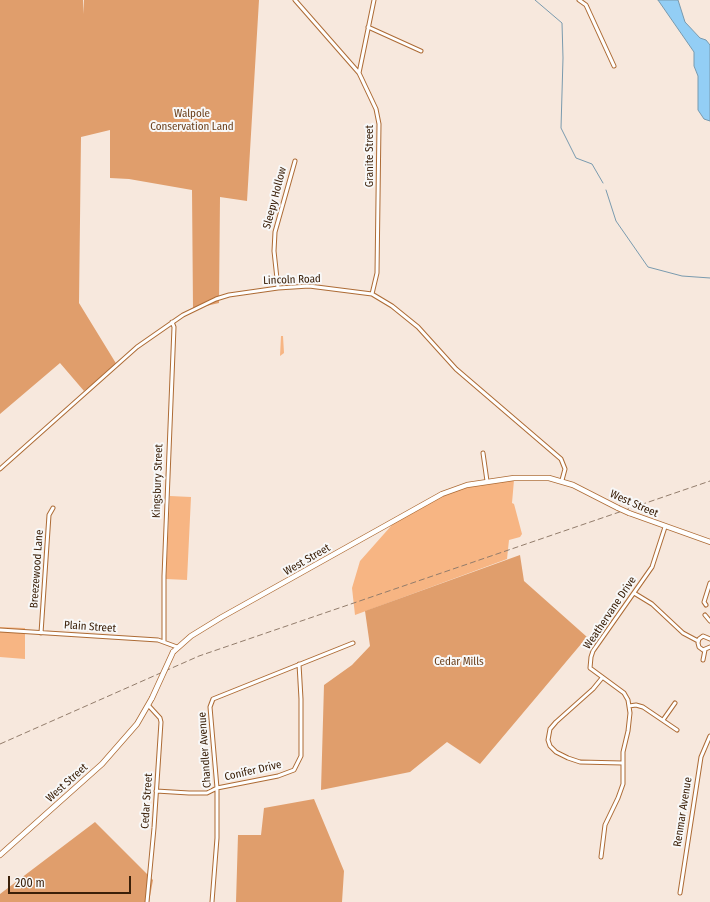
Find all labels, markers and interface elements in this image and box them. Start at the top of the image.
park label: Walpole Conservation Land [150,107,234,133]
street label: Granite Street [363,125,377,187]
street label: Sleepy Hollow [260,166,290,230]
street label: Lincoln Road [263,272,321,288]
street label: Kingsbury Street [150,444,166,518]
street label: West Street [608,487,660,521]
street label: Breezewood Lane [28,529,46,609]
street label: West Street [281,541,333,579]
street label: Weathervane Drive [581,574,639,652]
street label: Plain Street [64,619,116,635]
park label: Cedar Mills [434,655,484,669]
street label: Chandler Avenue [196,712,214,788]
street label: Conifer Drive [223,758,283,784]
street label: West Street [43,761,91,805]
street label: Cedar Street [138,773,156,829]
street label: Renmar Avenue [671,776,695,848]
scale bar [10,868,133,894]
text: 200 m [15,876,45,890]

